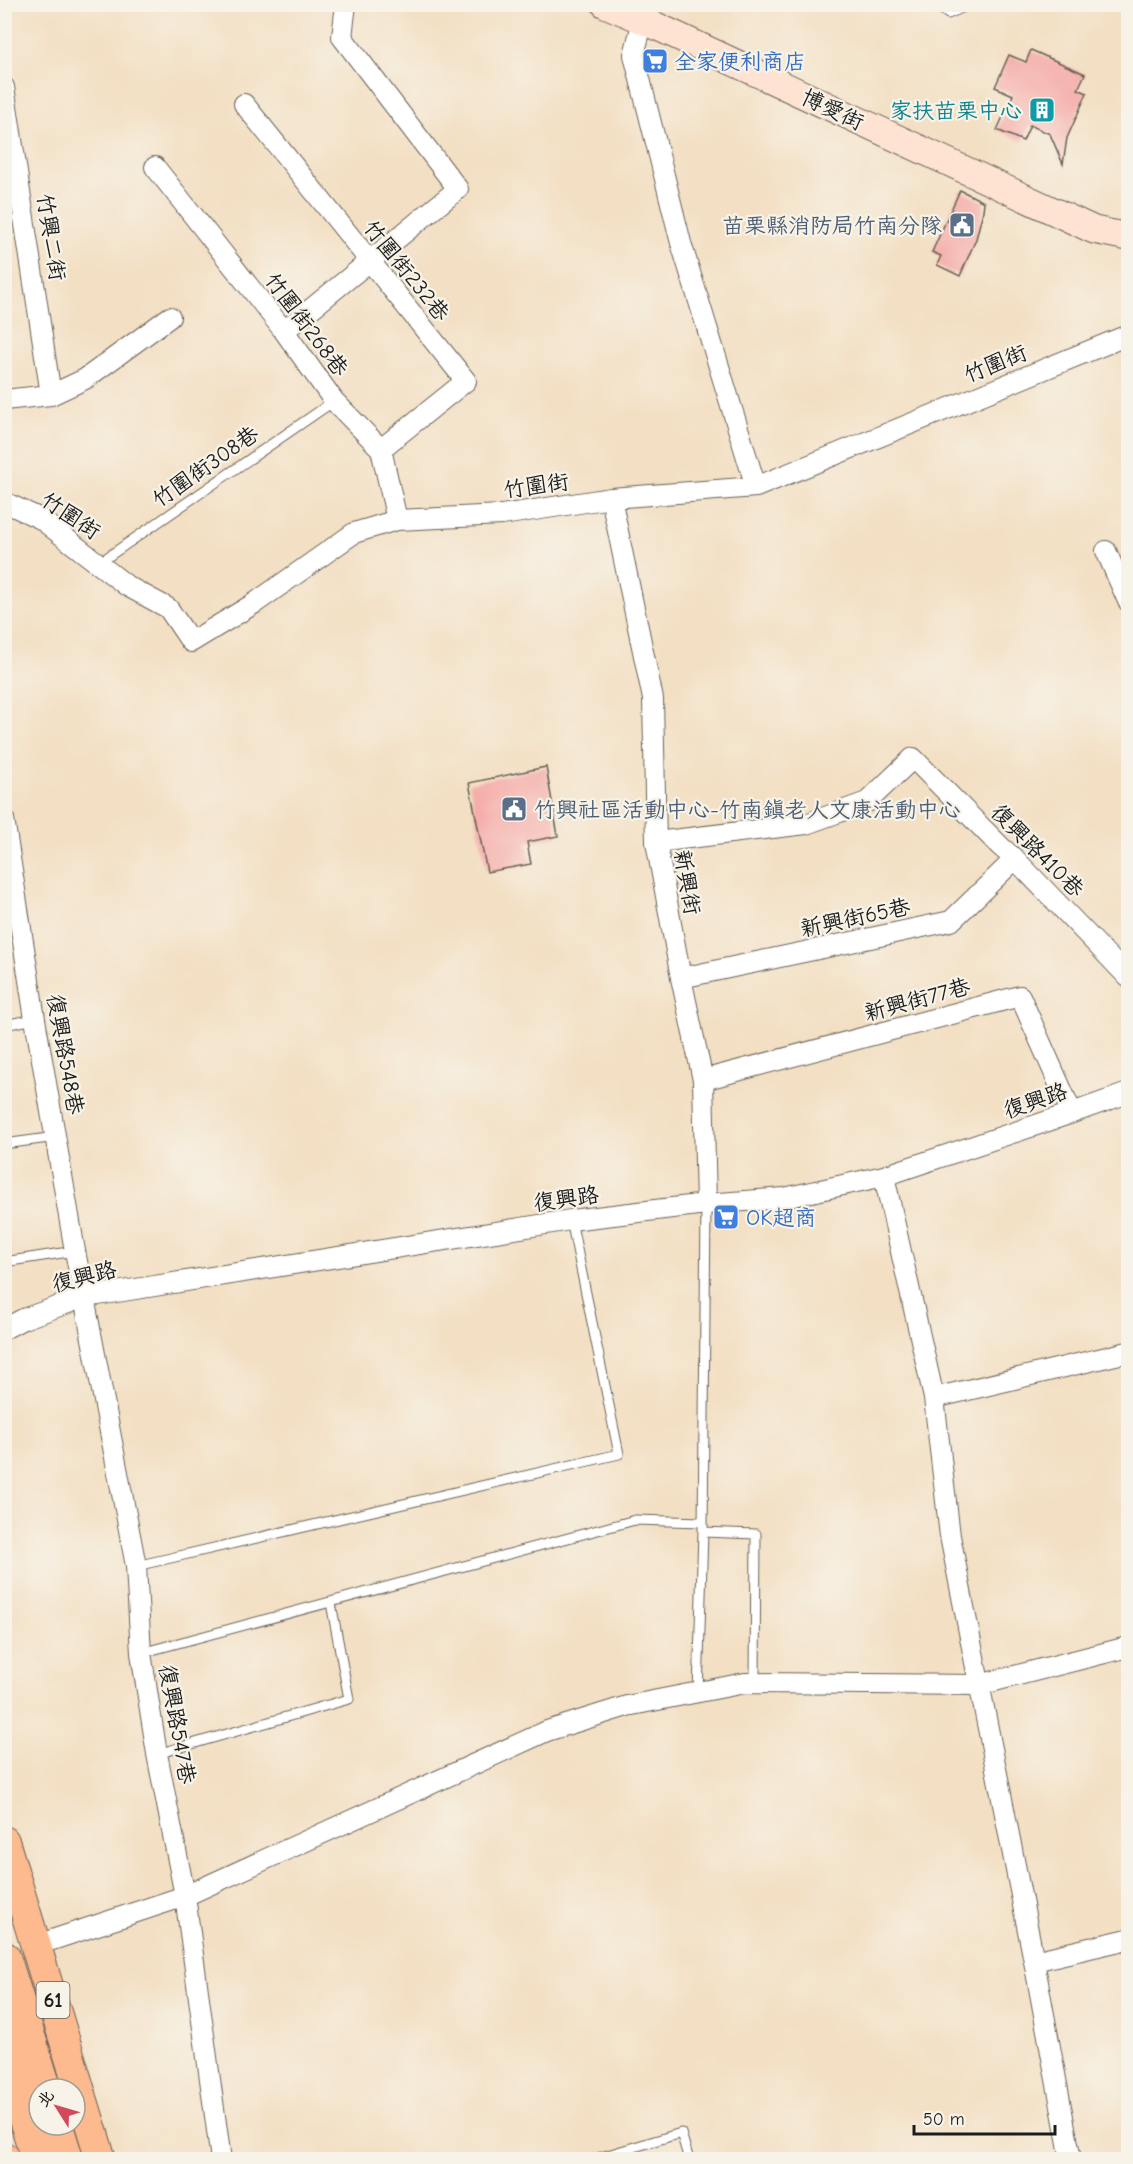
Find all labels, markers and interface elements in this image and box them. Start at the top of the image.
supermarket icon: 全家便利商店 [640,46,670,76]
place label: 全家便利商店 [674,49,806,75]
street label: 博愛街 [797,84,868,136]
building icon: 家扶苗栗中心 [1027,95,1057,125]
place label: 家扶苗栗中心 [890,98,1022,124]
street label: 竹興二街 [31,192,71,283]
public building icon: 苗栗縣消防局竹南分隊 [947,210,977,240]
place label: 苗栗縣消防局竹南分隊 [722,213,942,239]
street label: 竹圍街232巷 [358,215,455,326]
street label: 竹圍街268巷 [259,268,354,381]
street label: 竹圍街 [960,340,1031,388]
street label: 竹圍街308巷 [147,421,264,513]
street label: 竹圍街 [502,469,571,503]
street label: 竹圍街 [36,487,105,545]
public building icon: 竹興社區活動中心-竹南鎮老人文康活動中心 [499,794,529,824]
place label: 竹興社區活動中心-竹南鎮老人文康活動中心 [534,797,961,823]
street label: 復興路410巷 [985,799,1089,903]
street label: 新興街 [668,847,706,917]
street label: 新興街65巷 [798,894,913,942]
street label: 新興街77巷 [861,973,973,1027]
street label: 復興路548巷 [42,992,88,1116]
street label: 復興路 [1000,1078,1071,1124]
street label: 復興路 [532,1182,601,1216]
supermarket icon: OK超商 [711,1202,741,1232]
place label: OK超商 [746,1205,816,1231]
street label: 復興路 [49,1256,119,1298]
street label: 復興路547巷 [154,1662,200,1786]
road number: 61 [36,1982,70,2018]
north arrow [27,2077,87,2137]
text: 北 [34,2087,58,2110]
scale bar [914,2098,1055,2136]
text: 50 m [923,2109,965,2130]

